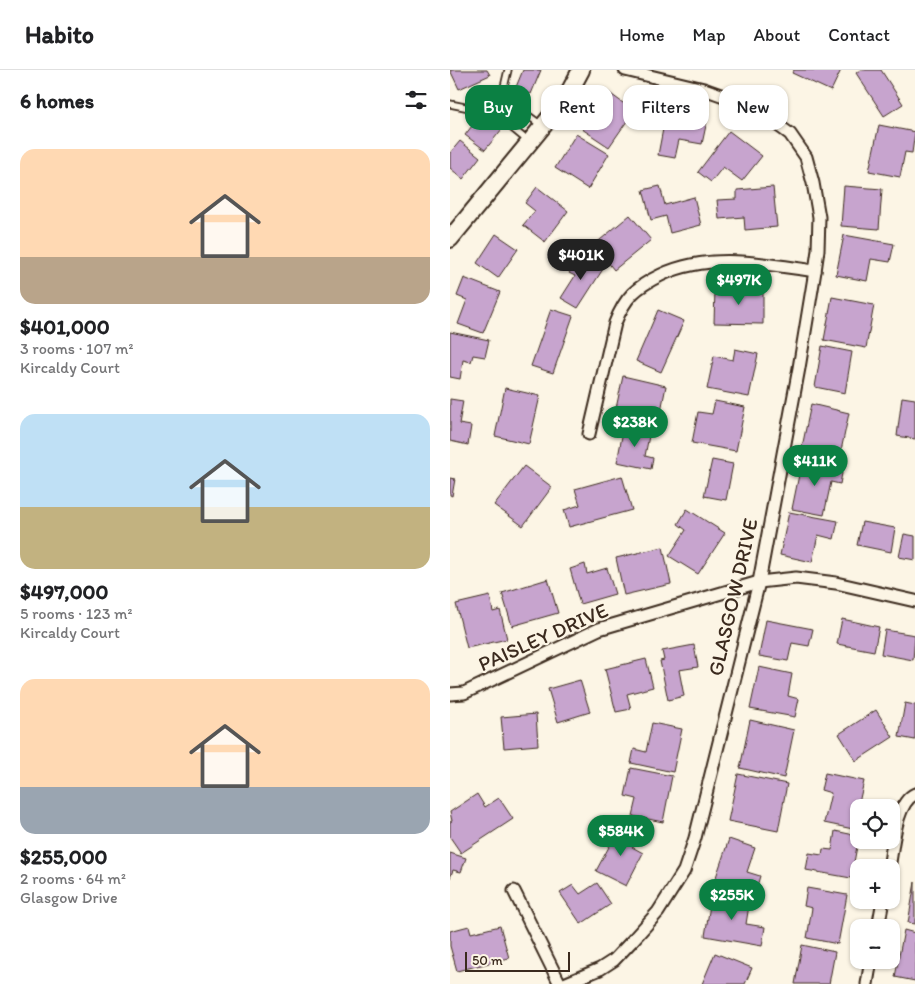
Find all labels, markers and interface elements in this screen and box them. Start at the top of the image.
text: Habito [25,20,94,49]
text: Home [619,24,665,46]
text: Map [693,24,726,46]
text: About [754,24,800,46]
text: Contact [828,24,890,46]
chip: Buy [465,85,531,130]
chip: Rent [541,85,613,130]
chip: Filters [623,85,709,130]
chip: New [719,85,788,130]
icon: filters [402,86,430,114]
text: 6 homes [20,88,94,113]
icon: home [180,181,270,271]
pin: $401K [546,238,616,281]
text: $401K [558,245,604,264]
pin: $497K [704,264,774,306]
text: $497K [717,270,761,289]
text: $401,000 [20,314,110,339]
text: 3 rooms · 107 m² [20,339,133,358]
text: Kircaldy Court [20,358,120,377]
pin: $238K [600,406,670,448]
text: $238K [613,412,657,431]
pin: $411K [780,444,850,487]
icon: home [180,446,270,536]
text: $411K [794,451,836,470]
street label: GLASGOW DRIVE [702,516,763,678]
text: $497,000 [20,579,108,604]
street label: PAISLEY DRIVE [474,597,612,676]
text: 5 rooms · 123 m² [20,604,132,623]
text: Kircaldy Court [20,623,120,642]
icon: home [180,711,270,801]
map controls [850,799,900,969]
button: locate [850,799,900,849]
pin: $584K [586,814,656,857]
text: $584K [598,821,644,840]
text: $255,000 [20,844,108,869]
button: + [850,859,900,909]
text: 2 rooms · 64 m² [20,869,126,888]
pin: $255K [697,878,767,921]
text: $255K [710,885,754,904]
text: Glasgow Drive [20,888,118,907]
button: − [850,919,900,969]
scale bar [465,949,570,972]
text: 50 m [472,952,503,969]

